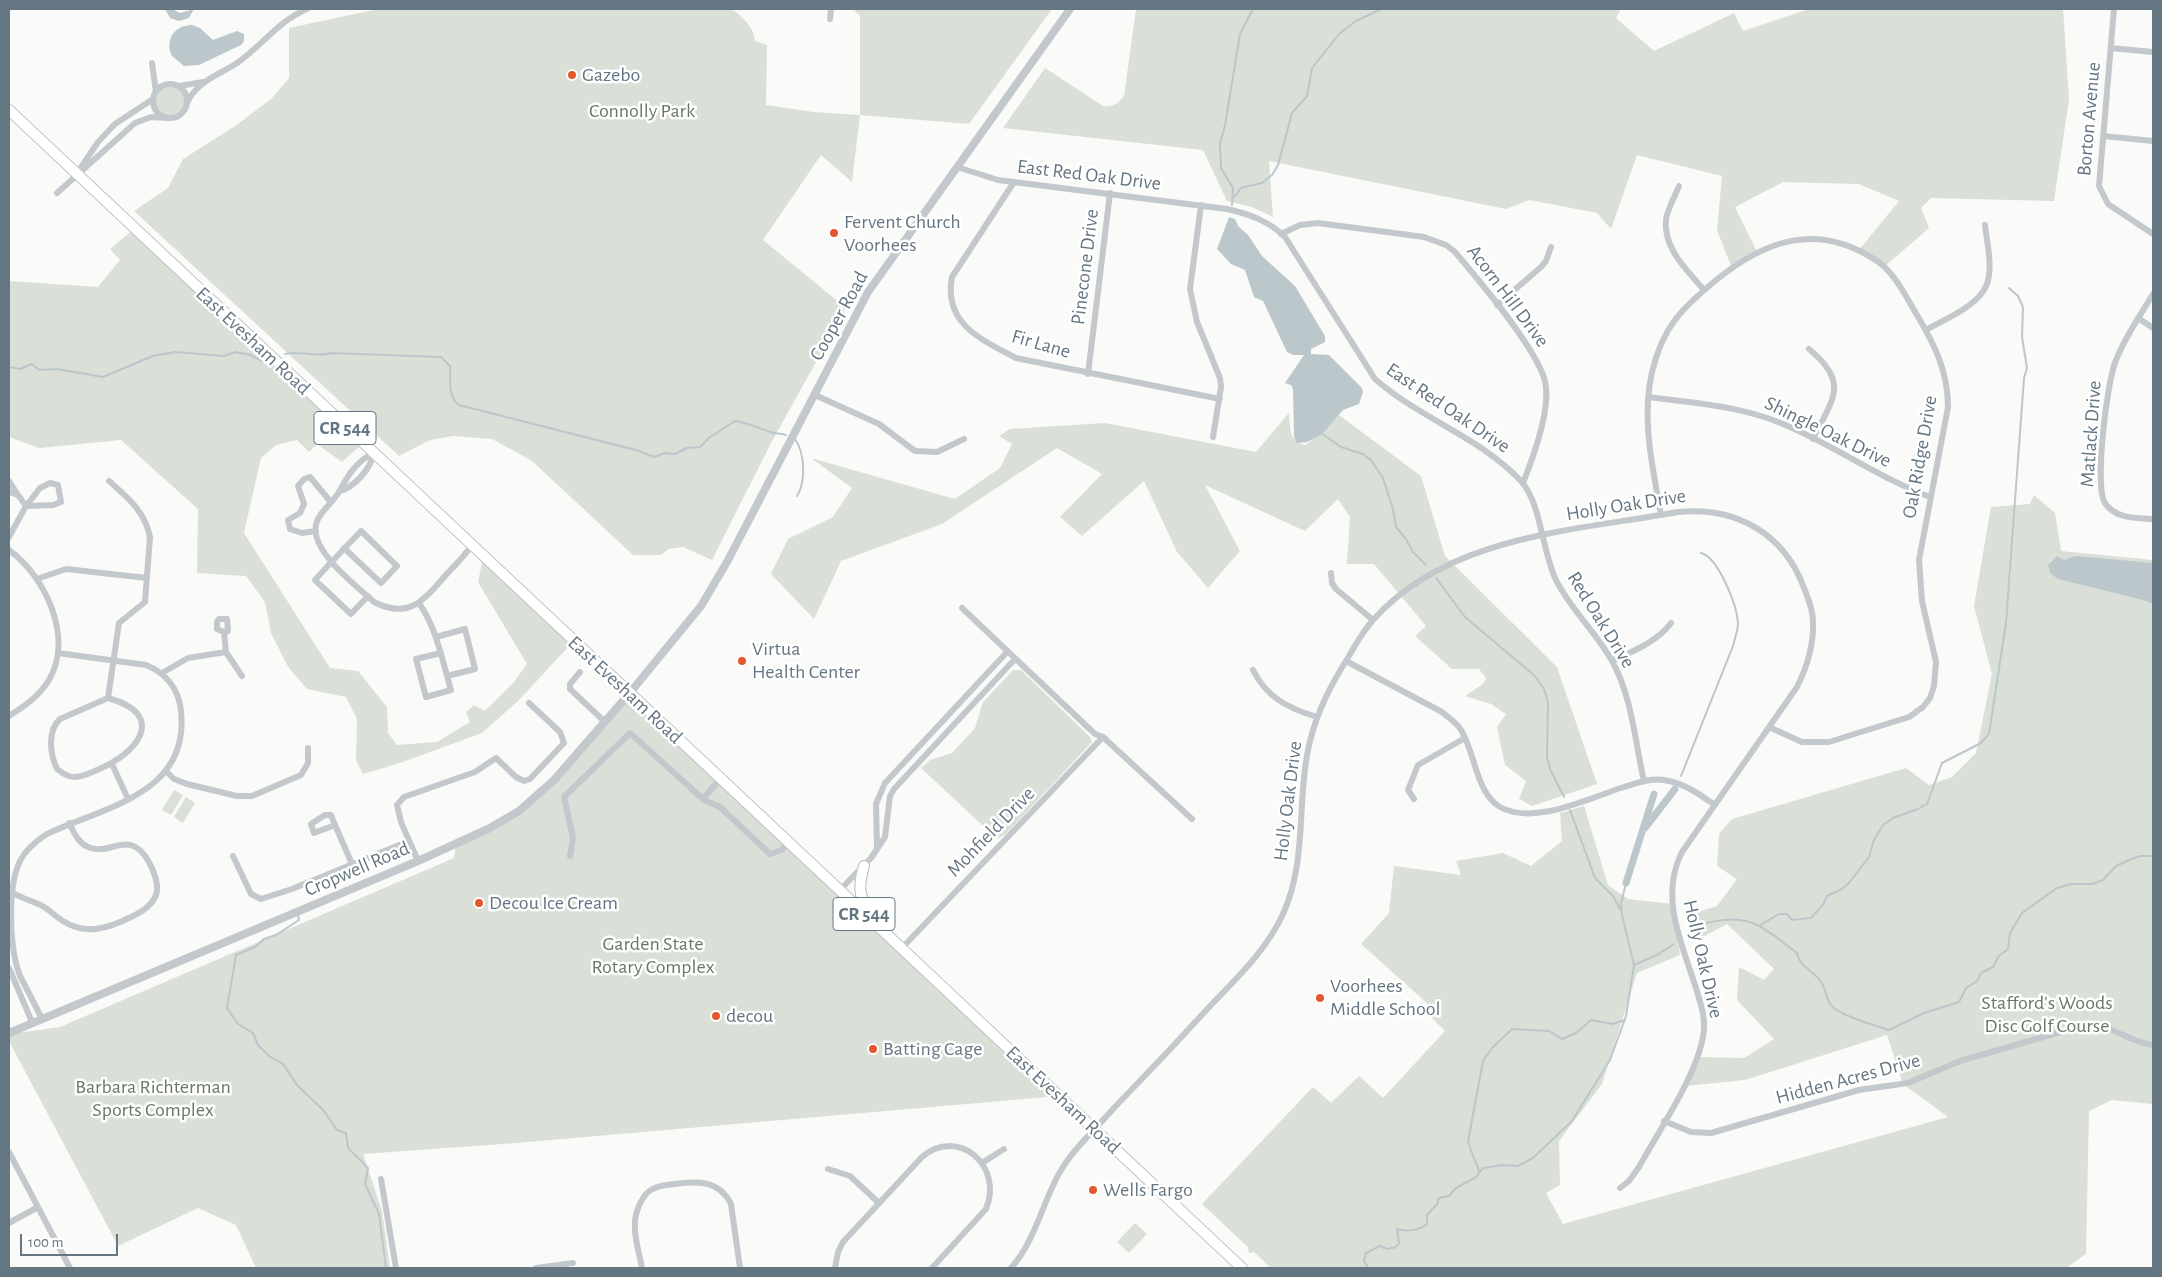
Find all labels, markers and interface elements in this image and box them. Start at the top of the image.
street label: Borton Avenue [2072,61,2106,177]
place label: Gazebo [582,63,640,87]
marker: Gazebo [566,69,578,81]
park label: Connolly Park [589,99,695,123]
street label: East Red Oak Drive [1016,154,1162,196]
street label: Pinecone Drive [1066,208,1104,326]
place label: Fervent Church Voorhees [844,210,961,257]
marker: Fervent Church Voorhees [828,227,840,239]
street label: Acorn Hill Drive [1462,240,1554,352]
street label: Cooper Road [805,267,873,365]
street label: East Evesham Road [191,282,315,400]
street label: Fir Lane [1009,324,1073,364]
street label: East Red Oak Drive [1381,358,1515,458]
street label: Matlack Drive [2075,380,2107,488]
street label: Shingle Oak Drive [1761,391,1895,473]
street label: Oak Ridge Drive [1897,394,1943,520]
road number: CR 544 [314,412,376,444]
street label: Holly Oak Drive [1564,484,1688,526]
street label: Red Oak Drive [1562,567,1640,673]
street label: East Evesham Road [563,631,687,749]
place label: Virtua Health Center [752,637,860,684]
marker: Virtua Health Center [736,655,748,667]
street label: Holly Oak Drive [1269,740,1307,862]
street label: Mohfield Drive [942,782,1040,882]
street label: Cropwell Road [301,836,413,902]
place label: Decou Ice Cream [489,891,618,915]
marker: Decou Ice Cream [473,897,485,909]
street label: Holly Oak Drive [1678,897,1728,1021]
road number: CR 544 [833,898,895,931]
park label: Garden State Rotary Complex [592,932,714,979]
place label: Voorhees Middle School [1330,974,1441,1021]
park label: Stafford's Woods Disc Golf Course [1981,991,2113,1038]
marker: Voorhees Middle School [1314,992,1326,1004]
place label: decou [726,1004,773,1028]
marker: decou [710,1010,722,1022]
place label: Batting Cage [883,1037,983,1061]
street label: East Evesham Road [1001,1041,1125,1159]
marker: Batting Cage [867,1043,879,1055]
street label: Hidden Acres Drive [1773,1048,1923,1110]
park label: Barbara Richterman Sports Complex [75,1075,231,1122]
place label: Wells Fargo [1103,1178,1193,1202]
marker: Wells Fargo [1087,1184,1099,1196]
scale bar [22,1224,120,1256]
text: 100 m [28,1235,63,1250]

